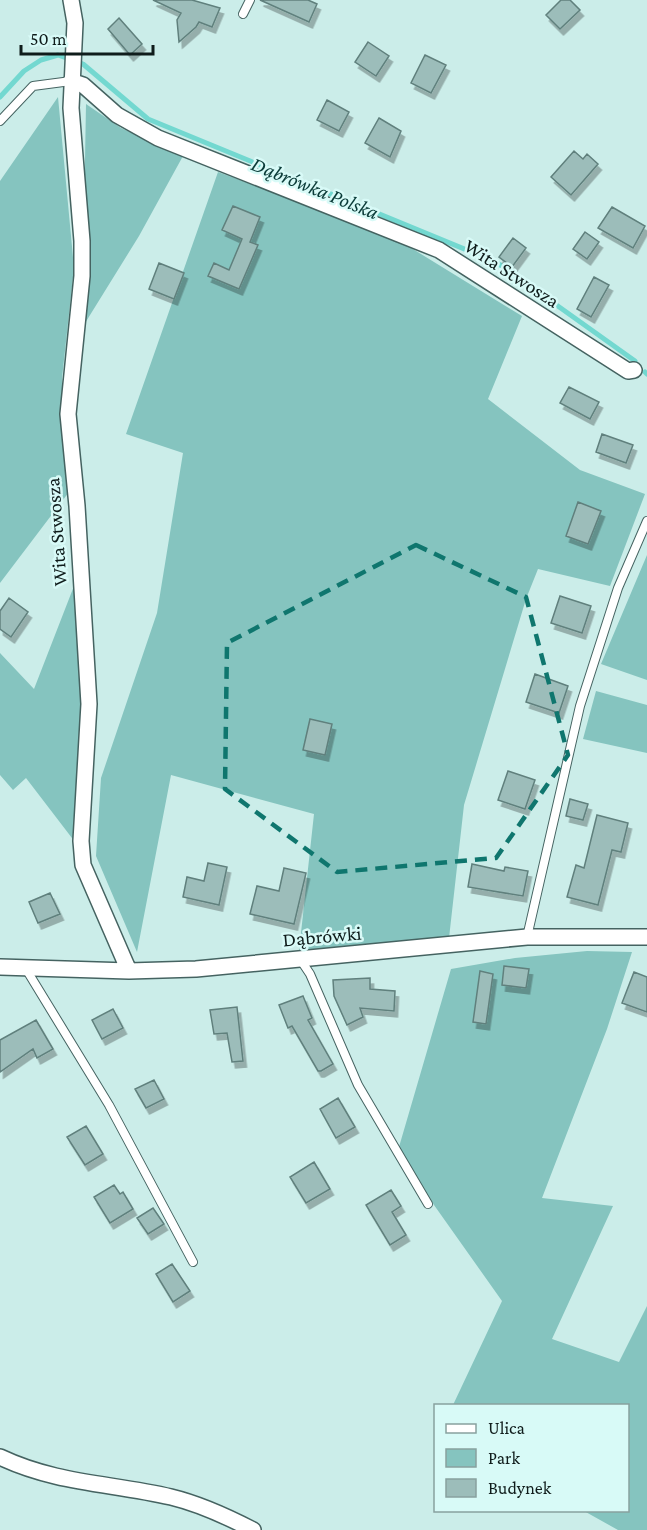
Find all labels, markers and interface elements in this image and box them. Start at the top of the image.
scale bar [21,18,153,56]
text: 50 m [30,29,67,49]
water label: Dąbrówka Polska [248,152,382,224]
street label: Wita Stwosza [460,234,564,312]
street label: Wita Stwosza [41,477,71,587]
street label: Dąbrówki [282,922,362,951]
legend [434,1404,629,1512]
text: Ulica [488,1418,525,1438]
text: Park [488,1448,520,1468]
text: Budynek [488,1478,552,1498]

